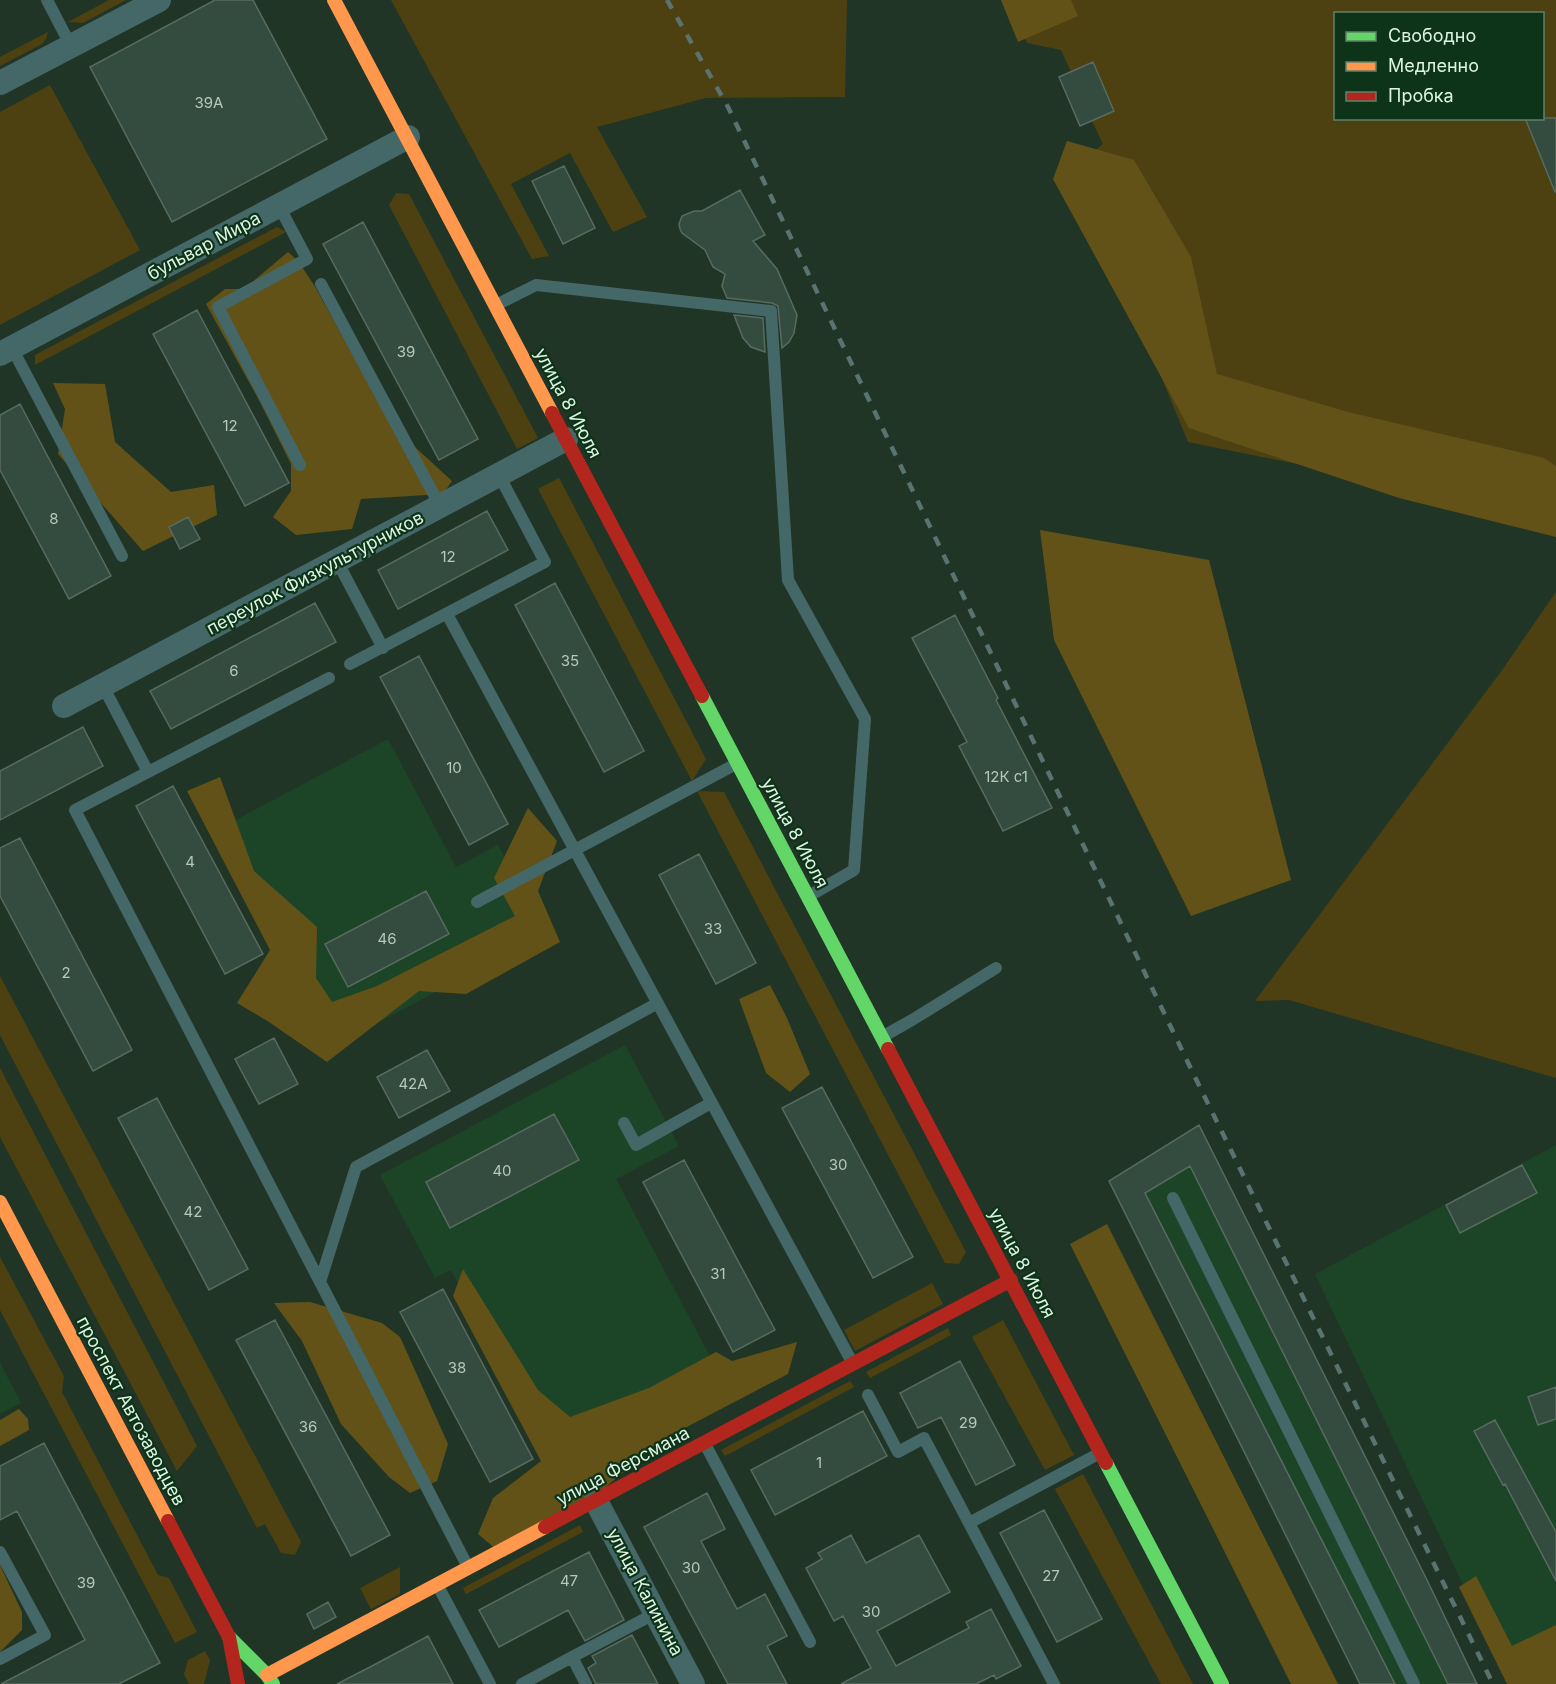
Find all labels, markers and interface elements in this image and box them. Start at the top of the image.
legend [1334,12,1544,120]
text: Свободно [1388,25,1476,46]
text: Медленно [1388,55,1479,76]
text: Пробка [1388,85,1454,106]
house number: 39А [195,93,223,112]
street label: бульвар Мира [144,207,264,284]
house number: 39 [397,342,415,361]
street label: улица 8 Июля [531,344,606,461]
house number: 12 [222,416,238,435]
street label: переулок Физкультурников [203,506,427,639]
house number: 8 [49,509,59,528]
house number: 12 [440,547,456,566]
house number: 35 [561,651,579,670]
house number: 6 [229,661,239,680]
house number: 10 [446,758,462,777]
house number: 12К с1 [984,767,1028,786]
street label: улица 8 Июля [758,774,833,891]
house number: 4 [185,852,195,871]
house number: 33 [704,919,722,938]
house number: 46 [378,929,397,948]
house number: 2 [61,963,71,982]
house number: 42А [398,1074,428,1093]
house number: 30 [829,1155,847,1174]
house number: 40 [492,1161,512,1180]
house number: 42 [184,1202,202,1221]
street label: улица 8 Июля [985,1204,1060,1321]
house number: 31 [710,1264,726,1283]
street label: проспект Автозаводцев [73,1313,190,1509]
house number: 38 [448,1358,466,1377]
house number: 29 [959,1413,977,1432]
house number: 36 [299,1417,317,1436]
street label: улица Ферсмана [553,1422,693,1509]
house number: 1 [816,1453,822,1472]
street label: улица Калинина [603,1524,688,1659]
house number: 30 [682,1558,700,1577]
house number: 27 [1042,1566,1060,1585]
house number: 47 [560,1571,578,1590]
house number: 39 [77,1573,95,1592]
house number: 30 [862,1602,880,1621]

